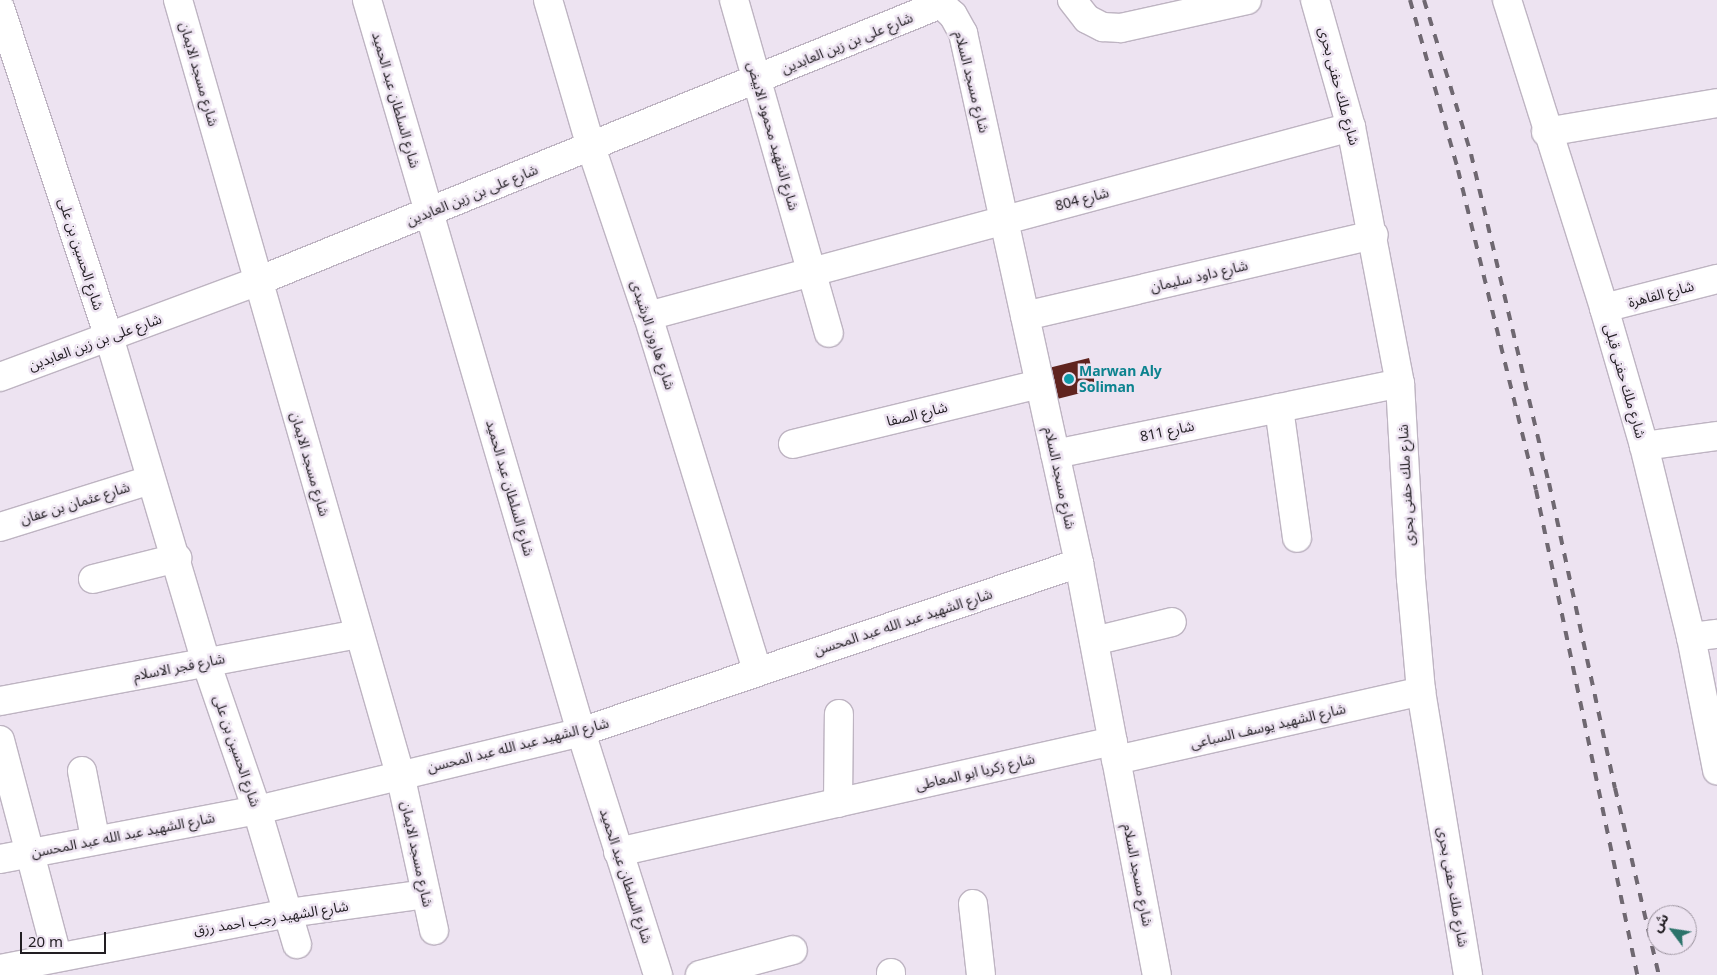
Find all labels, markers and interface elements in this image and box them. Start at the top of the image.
street label: شارع على بن زين العابدين [779,9,915,77]
street label: شارع مسجد الايمان [176,20,222,128]
street label: شارع ملك حفنى بحرى [1315,25,1363,147]
street label: شارع مسجد السلام [951,29,993,135]
street label: شارع السلطان عبد الحميد [369,30,423,170]
street label: شارع الشهيد محمود الابيض [744,60,802,212]
street label: شارع على بن زين العابدين [404,161,540,229]
street label: شارع 804 [1053,184,1111,214]
street label: شارع الحسين بن على [55,196,107,312]
street label: شارع داود سليمان [1149,257,1249,295]
street label: شارع القاهرة [1626,277,1696,311]
street label: شارع هارون الرشيدى [627,278,679,392]
street label: شارع على بن زين العابدين [26,310,164,374]
street label: شارع ملك حفنى قبلى [1601,322,1649,440]
place label: Marwan Aly Soliman [1079,363,1162,396]
marker: Marwan Aly Soliman [1063,373,1075,385]
street label: شارع الصفا [885,398,949,430]
street label: شارع مسجد الايمان [287,410,333,518]
street label: شارع 811 [1138,417,1196,445]
street label: شارع السلطان عبد الحميد [483,418,537,558]
street label: شارع ملك حفنى بحرى [1394,424,1418,546]
street label: شارع مسجد السلام [1041,425,1079,531]
street label: شارع عثمان بن عفان [18,478,132,528]
street label: شارع الشهيد عبد الله عبد المحسن [812,585,994,659]
street label: شارع فجر الاسلام [132,650,226,684]
street label: شارع الحسين بن على [210,693,264,809]
street label: شارع الشهيد يوسف السباعى [1189,700,1347,752]
street label: شارع الشهيد عبد الله عبد المحسن [425,714,611,776]
street label: شارع زكريا ابو المعاطى [914,750,1036,794]
street label: شارع مسجد الايمان [398,800,436,908]
street label: شارع السلطان عبد الحميد [596,806,656,946]
street label: شارع الشهيد عبد الله عبد المحسن [30,809,216,861]
street label: شارع مسجد السلام [1120,822,1156,928]
street label: شارع ملك حفنى بحرى [1434,826,1472,948]
street label: شارع الشهيد رجب احمد رزق [192,897,350,939]
north arrow [1647,905,1697,955]
text: ش [1646,909,1673,936]
scale bar [22,922,109,954]
text: 20 m [28,931,63,951]

